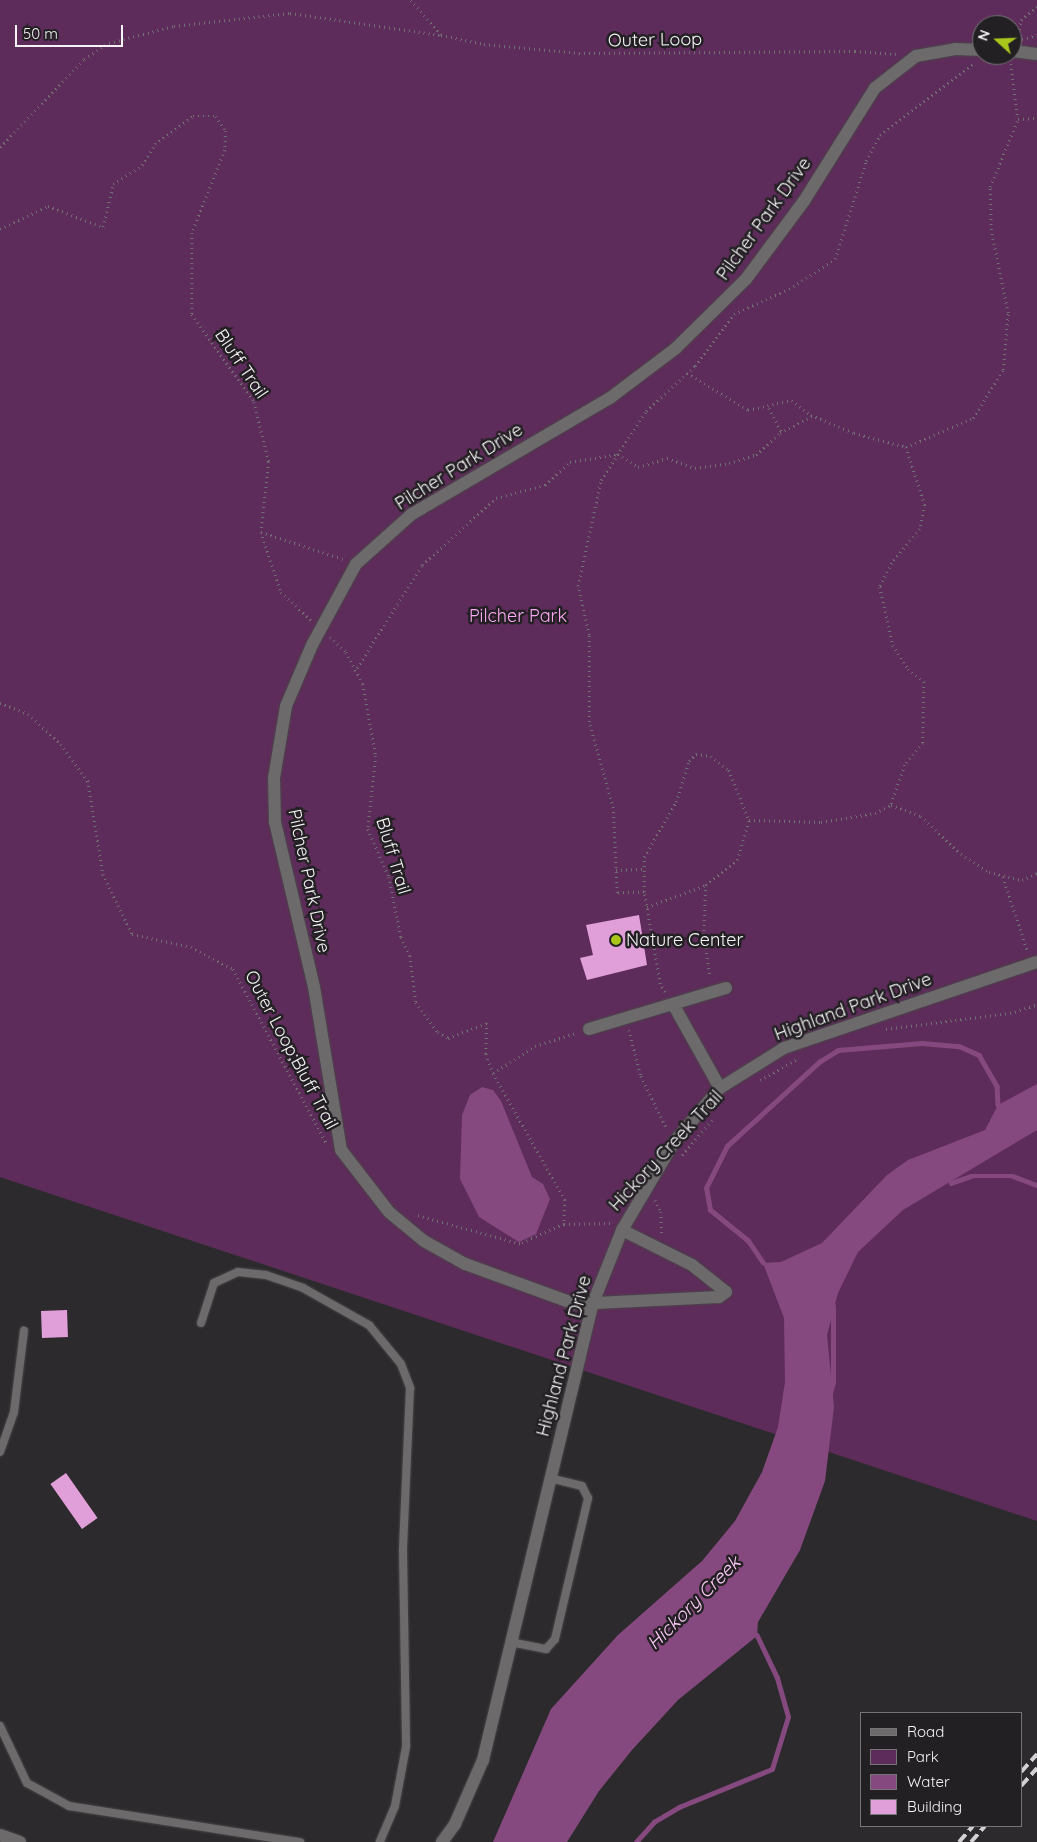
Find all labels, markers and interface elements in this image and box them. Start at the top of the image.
scale bar [18,15,125,47]
north arrow [972,15,1022,65]
text: 50 m [23,24,58,43]
text: N [974,27,994,43]
street label: Outer Loop [608,28,702,52]
street label: Pilcher Park Drive [712,153,816,285]
street label: Bluff Trail [210,325,272,403]
street label: Pilcher Park Drive [391,419,527,515]
park label: Pilcher Park [469,605,567,627]
street label: Pilcher Park Drive [283,807,335,955]
street label: Bluff Trail [371,815,415,897]
place label: Nature Center [626,929,743,951]
marker: Nature Center [610,934,622,946]
street label: Outer Loop;Bluff Trail [240,967,342,1133]
street label: Highland Park Drive [771,968,935,1046]
street label: Hickory Creek Trail [605,1086,727,1216]
street label: Highland Park Drive [532,1273,596,1439]
water label: Hickory Creek [642,1551,746,1655]
legend [860,1712,1022,1827]
text: Road [907,1722,944,1741]
text: Park [907,1747,939,1766]
text: Water [907,1772,950,1791]
text: Building [907,1797,962,1816]

